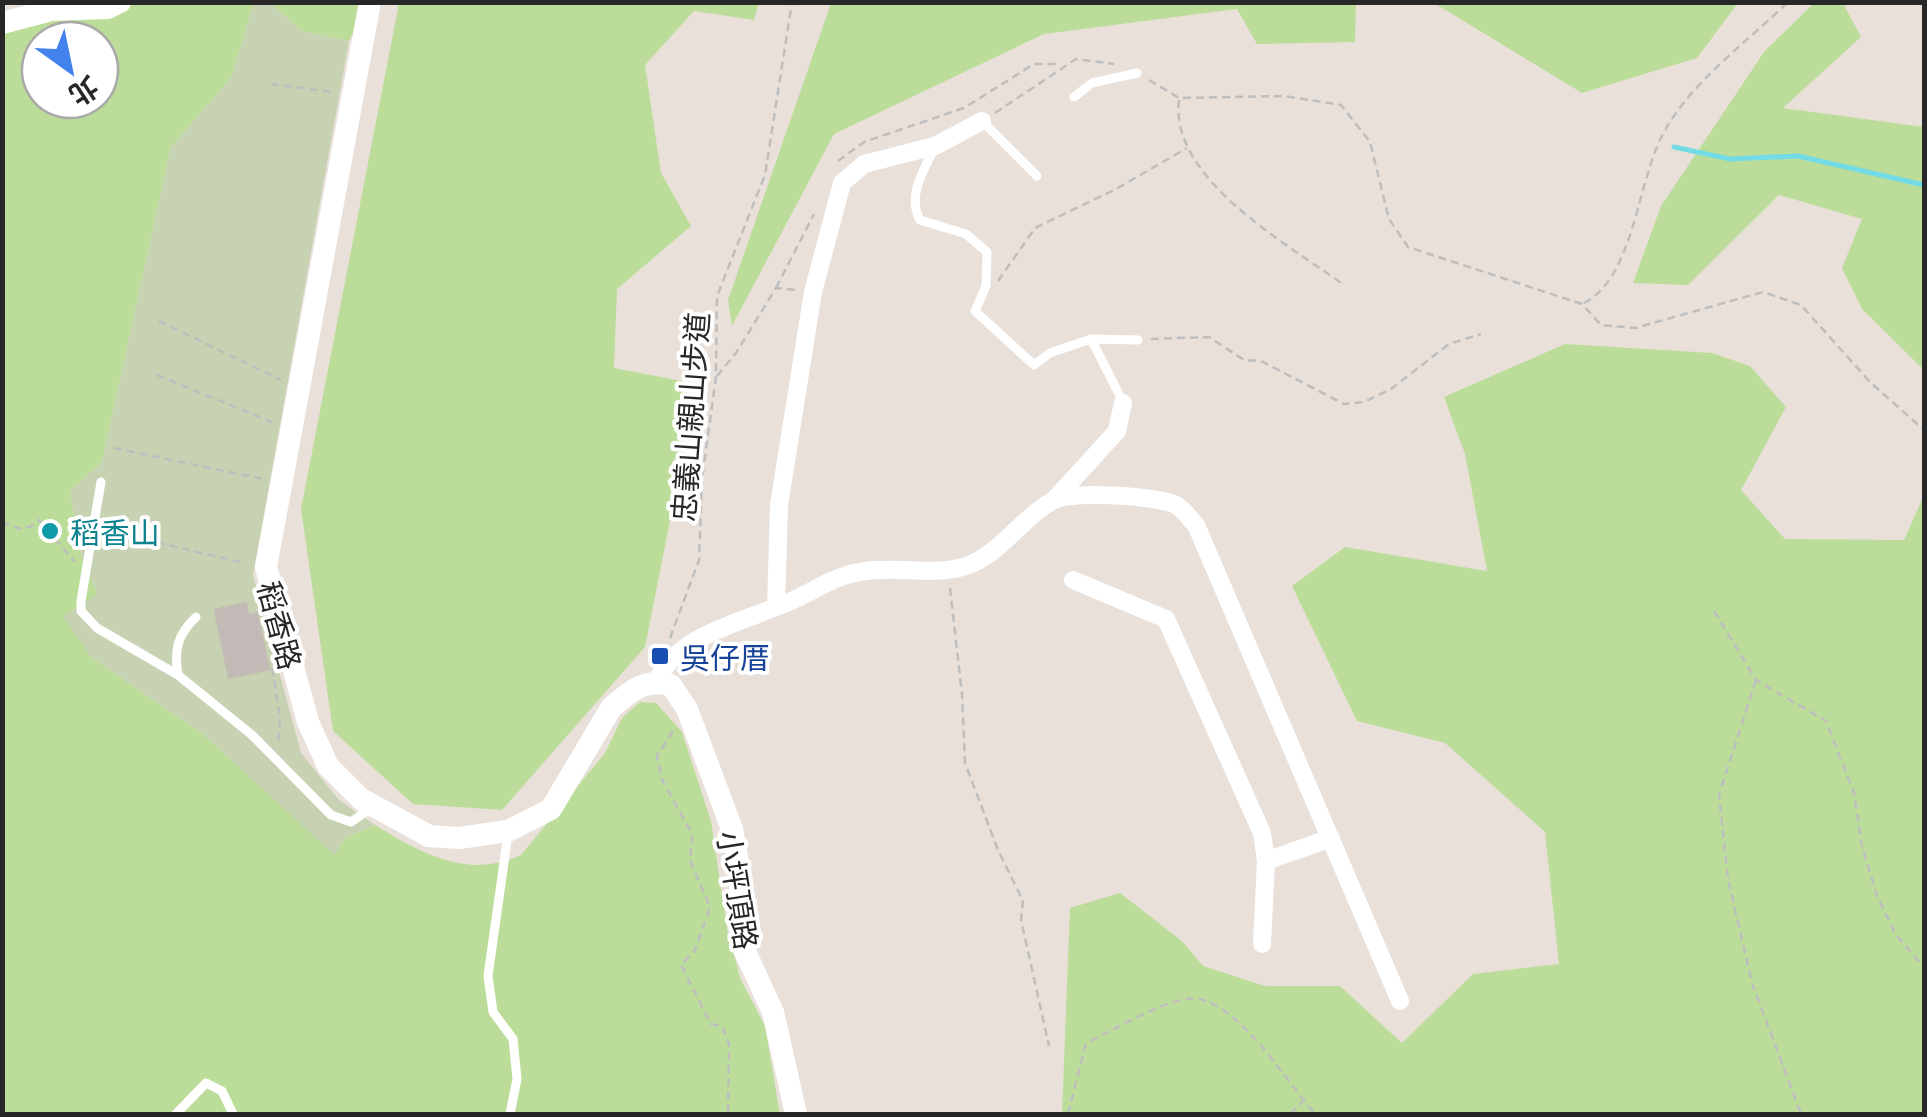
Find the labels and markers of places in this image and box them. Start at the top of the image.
place label: 稻香山 [70,513,160,550]
marker: 稻香山 [39,520,61,542]
place label: 吳仔厝 [680,638,770,675]
marker: 吳仔厝 [649,645,671,667]

